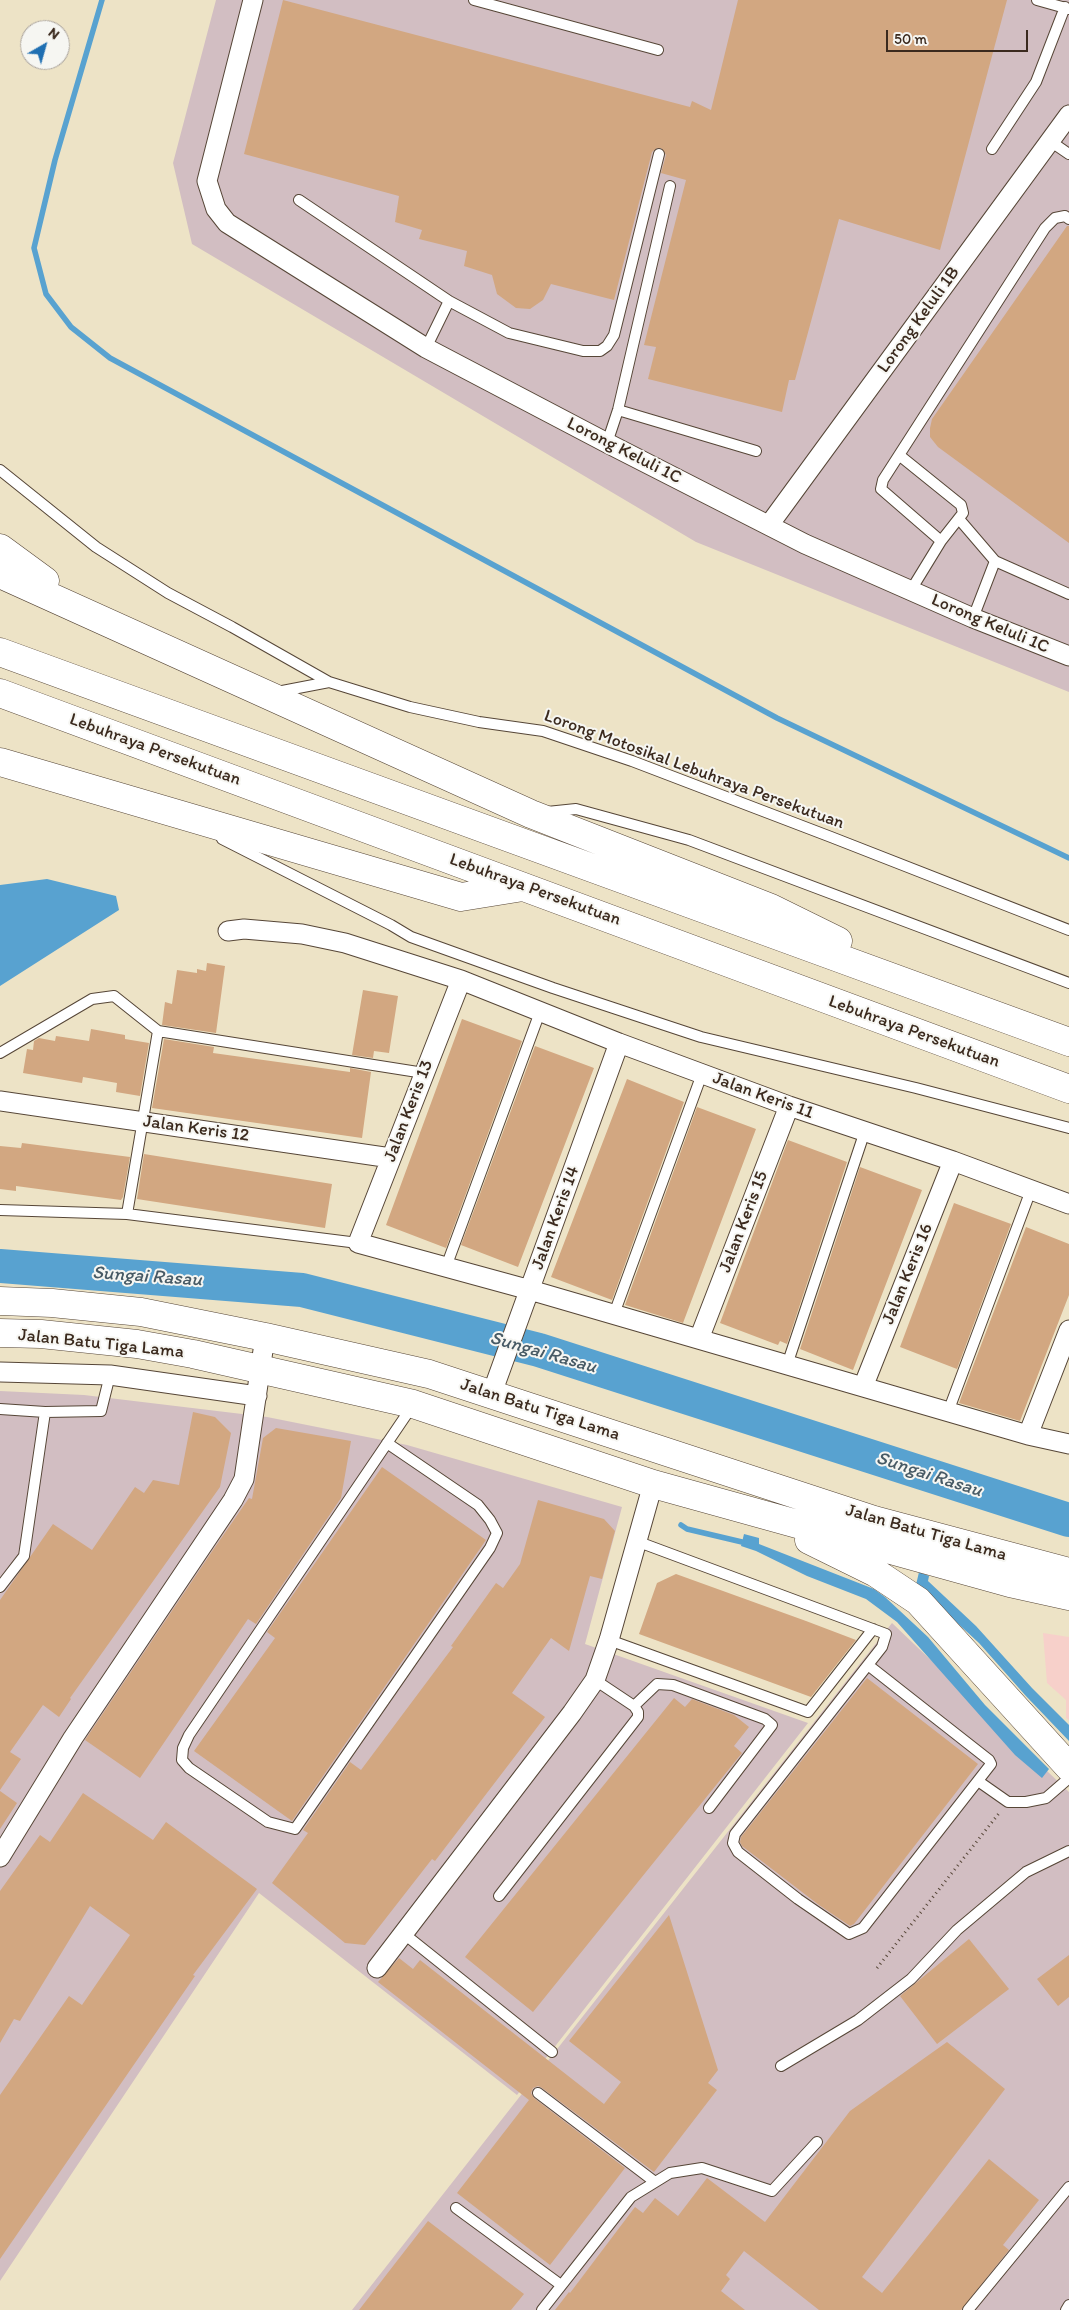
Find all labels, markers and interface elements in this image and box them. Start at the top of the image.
north arrow [20,20,70,70]
scale bar [889,20,1032,52]
text: N [45,24,63,43]
text: 50 m [894,30,927,48]
street label: Lorong Keluli 1B [873,263,965,377]
street label: Lorong Keluli 1C [563,413,685,489]
street label: Lorong Keluli 1C [928,589,1052,659]
street label: Lorong Motosikal Lebuhraya Persekutuan [541,705,847,835]
street label: Lebuhraya Persekutuan [66,709,244,791]
street label: Lebuhraya Persekutuan [446,849,624,931]
street label: Lebuhraya Persekutuan [825,991,1003,1073]
street label: Jalan Keris 13 [380,1057,438,1165]
street label: Jalan Keris 11 [710,1068,816,1124]
street label: Jalan Keris 12 [142,1111,250,1147]
street label: Jalan Keris 14 [527,1163,585,1273]
street label: Jalan Keris 15 [715,1168,773,1276]
street label: Jalan Keris 16 [878,1220,938,1328]
water label: Sungai Rasau [91,1262,203,1292]
street label: Jalan Batu Tiga Lama [17,1325,185,1363]
water label: Sungai Rasau [487,1327,599,1379]
street label: Jalan Batu Tiga Lama [458,1374,622,1446]
water label: Sungai Rasau [873,1447,985,1503]
street label: Jalan Batu Tiga Lama [843,1500,1009,1566]

